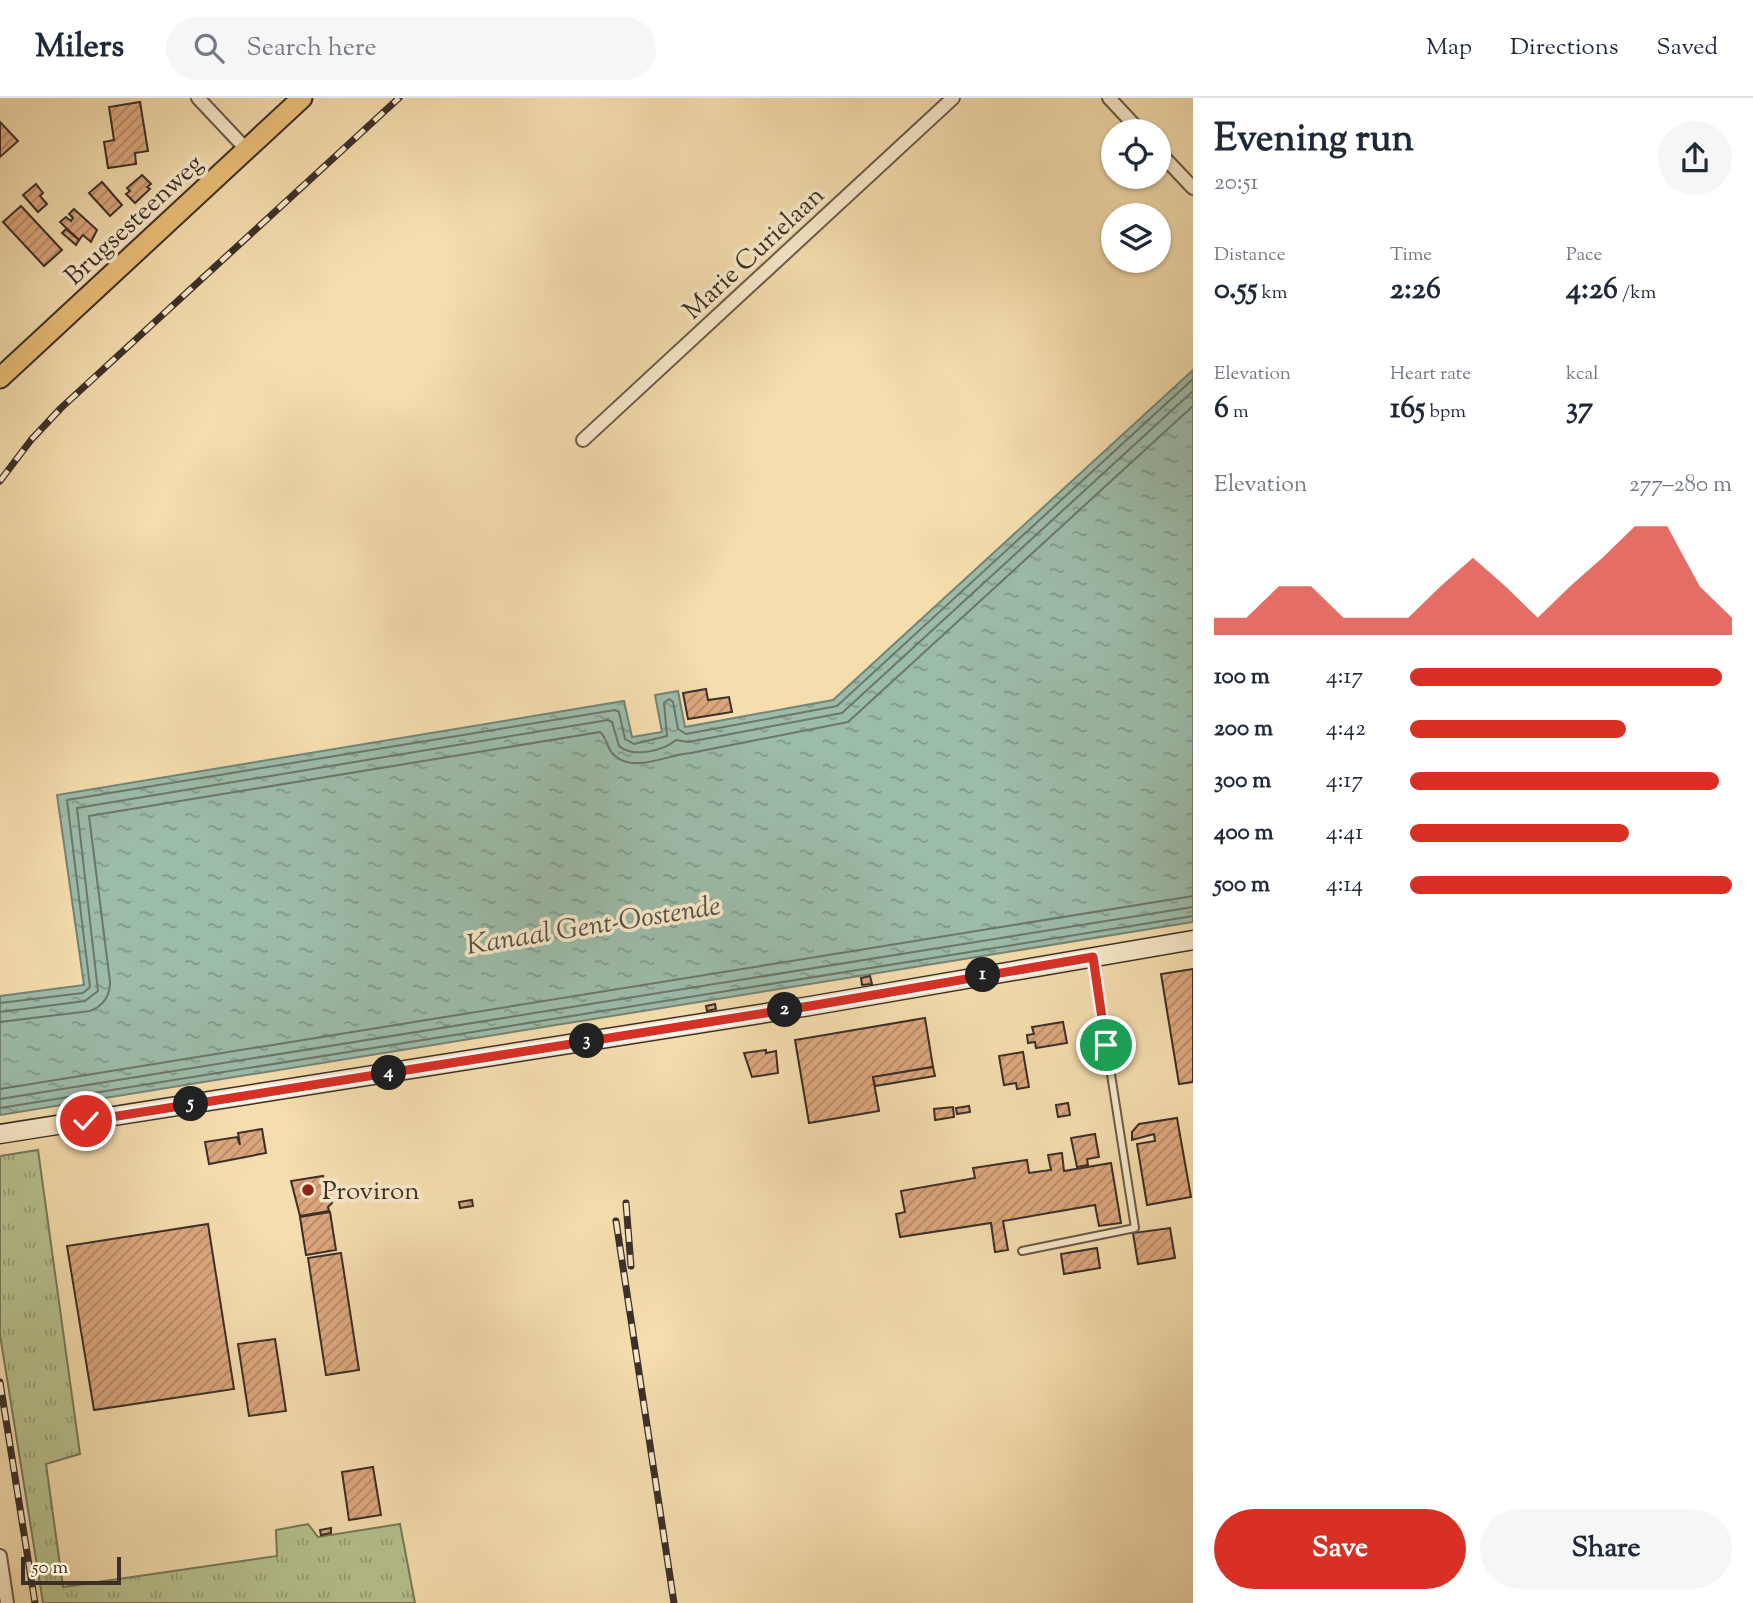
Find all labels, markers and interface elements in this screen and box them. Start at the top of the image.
search box [166,17,656,80]
text: Milers [35,24,124,72]
icon: search [190,29,228,67]
text: Search here [246,30,377,67]
text: Map [1426,31,1472,65]
text: Directions [1510,31,1618,65]
text: Saved [1656,31,1718,65]
text: Evening run [1214,114,1414,168]
map controls [1101,119,1171,273]
button: locate [1101,119,1171,189]
button: share [1658,121,1732,195]
street label: Brugsesteenweg [57,147,212,295]
text: 20:51 [1214,167,1258,200]
street label: Marie Curielaan [676,178,834,329]
button: layers [1101,203,1171,273]
text: Distance [1214,242,1286,269]
text: Time [1390,242,1432,269]
text: Pace [1566,242,1602,269]
text: 0.55 [1214,269,1257,312]
text: 2:26 [1390,269,1441,312]
text: 4:26 [1566,269,1618,312]
text: km [1257,280,1288,307]
text: /km [1618,280,1656,307]
text: Elevation [1214,361,1291,388]
text: Heart rate [1390,361,1471,388]
text: kcal [1566,361,1599,388]
text: 6 [1214,388,1229,431]
text: 165 [1390,388,1425,431]
text: 37 [1566,388,1593,431]
text: m [1229,399,1249,426]
text: bpm [1425,399,1466,426]
text: Elevation [1214,469,1307,502]
text: 277–280 m [1629,469,1732,502]
text: 100 m [1214,661,1270,694]
text: 4:17 [1326,661,1363,694]
text: 200 m [1214,713,1273,746]
text: 4:42 [1326,713,1366,746]
text: 300 m [1214,765,1271,798]
text: 4:17 [1326,765,1363,798]
text: 400 m [1214,817,1274,850]
text: 4:41 [1326,817,1363,850]
text: 500 m [1214,869,1270,902]
text: 4:14 [1326,869,1363,902]
water label: Kanaal Gent-Oostende [464,887,723,967]
pin: 1 [965,958,1000,992]
text: 1 [979,961,986,988]
pin: 2 [768,992,802,1028]
text: 2 [780,996,789,1023]
pin [1076,1015,1136,1075]
pin: 3 [570,1024,604,1058]
icon: arrive [1087,1026,1125,1064]
text: 3 [583,1027,590,1054]
pin: 4 [372,1056,406,1090]
text: 4 [384,1059,393,1086]
pin: 5 [174,1086,208,1122]
text: 5 [187,1090,194,1117]
pin [56,1091,116,1151]
icon: check [67,1102,105,1140]
place label: Proviron [322,1174,420,1211]
marker: Proviron [300,1182,316,1198]
button: Save [1214,1509,1466,1589]
button: Share [1480,1509,1732,1589]
scale bar [21,1554,121,1586]
text: 50 m [32,1555,68,1582]

